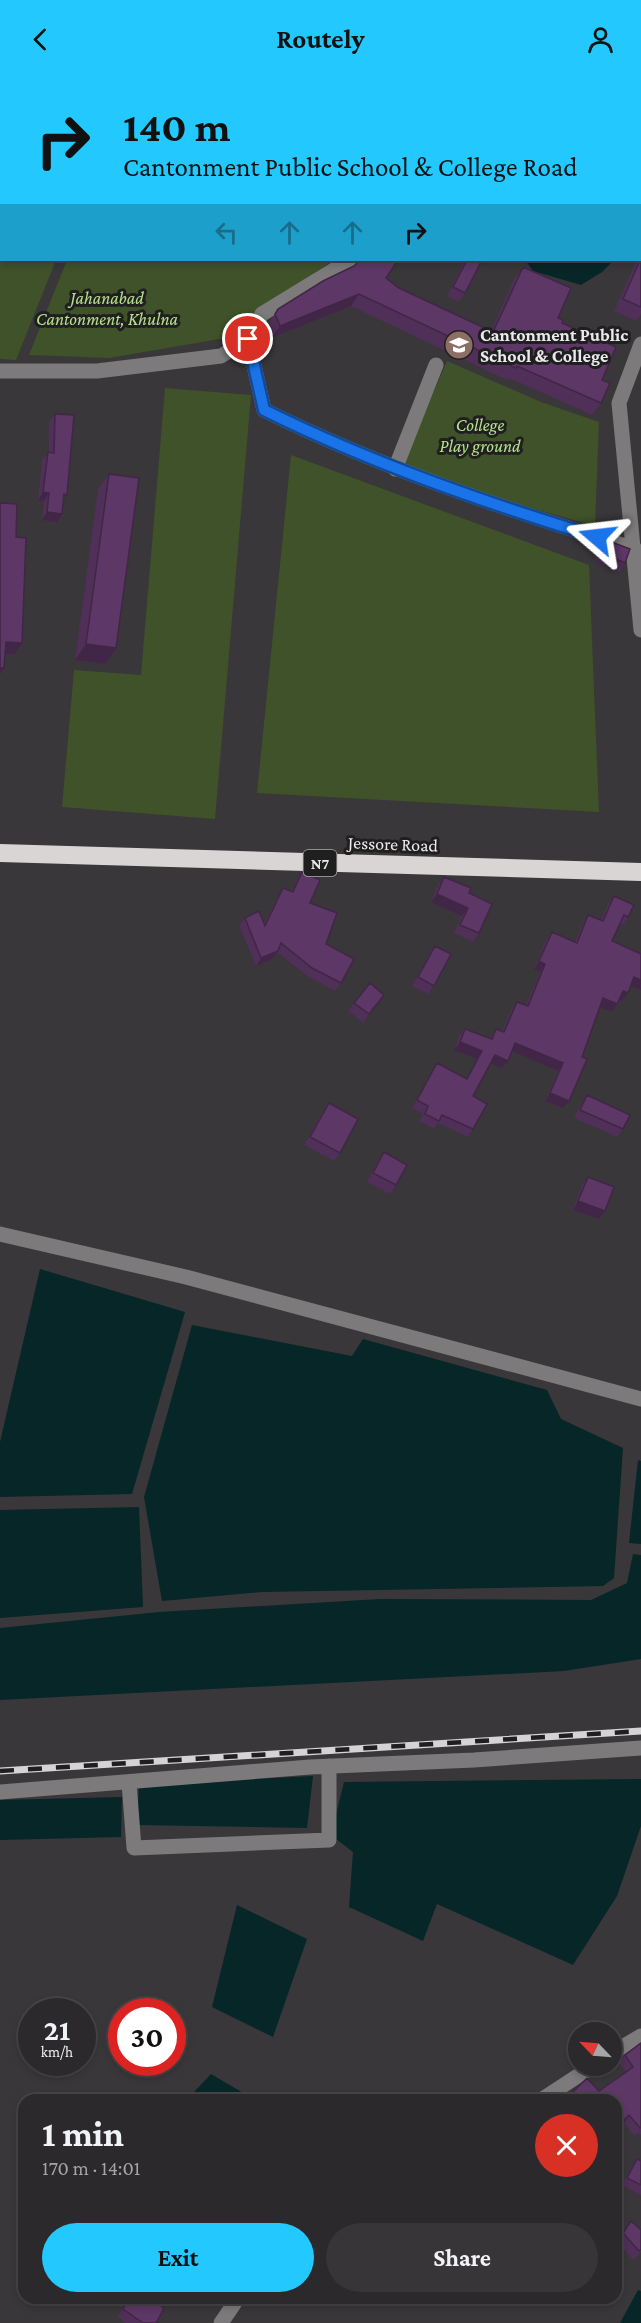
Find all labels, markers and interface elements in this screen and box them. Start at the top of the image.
icon: back [24,23,57,56]
icon: person [584,23,617,56]
text: Routely [276,24,365,54]
icon: right [24,102,102,180]
text: 140 m [123,103,231,150]
text: Cantonment Public School & College Road [123,152,578,182]
icon: left [210,216,243,249]
icon: ahead [273,216,306,249]
icon: ahead [336,216,369,249]
icon: right [399,216,432,249]
park label: Jahanabad Cantonment, Khulna [36,288,179,329]
pin [222,313,273,364]
icon: arrive [231,322,264,355]
place label: Cantonment Public School & College [480,325,628,366]
school or university icon: Cantonment Public School & College [443,329,475,361]
park label: College Play ground [439,415,521,456]
position arrow [565,505,629,569]
street label: Jessore Road [346,832,439,856]
road number: N7 [304,850,336,876]
speed limit sign: 30 [108,1998,186,2076]
text: 21 [44,2013,70,2046]
north arrow [568,2022,622,2076]
map controls [568,2022,622,2076]
text: km/h [41,2044,73,2060]
text: 1 min [42,2114,124,2154]
button: close [535,2114,598,2177]
text: 170 m · 14:01 [42,2157,140,2179]
button: Exit [42,2223,314,2292]
button: Share [326,2223,598,2292]

